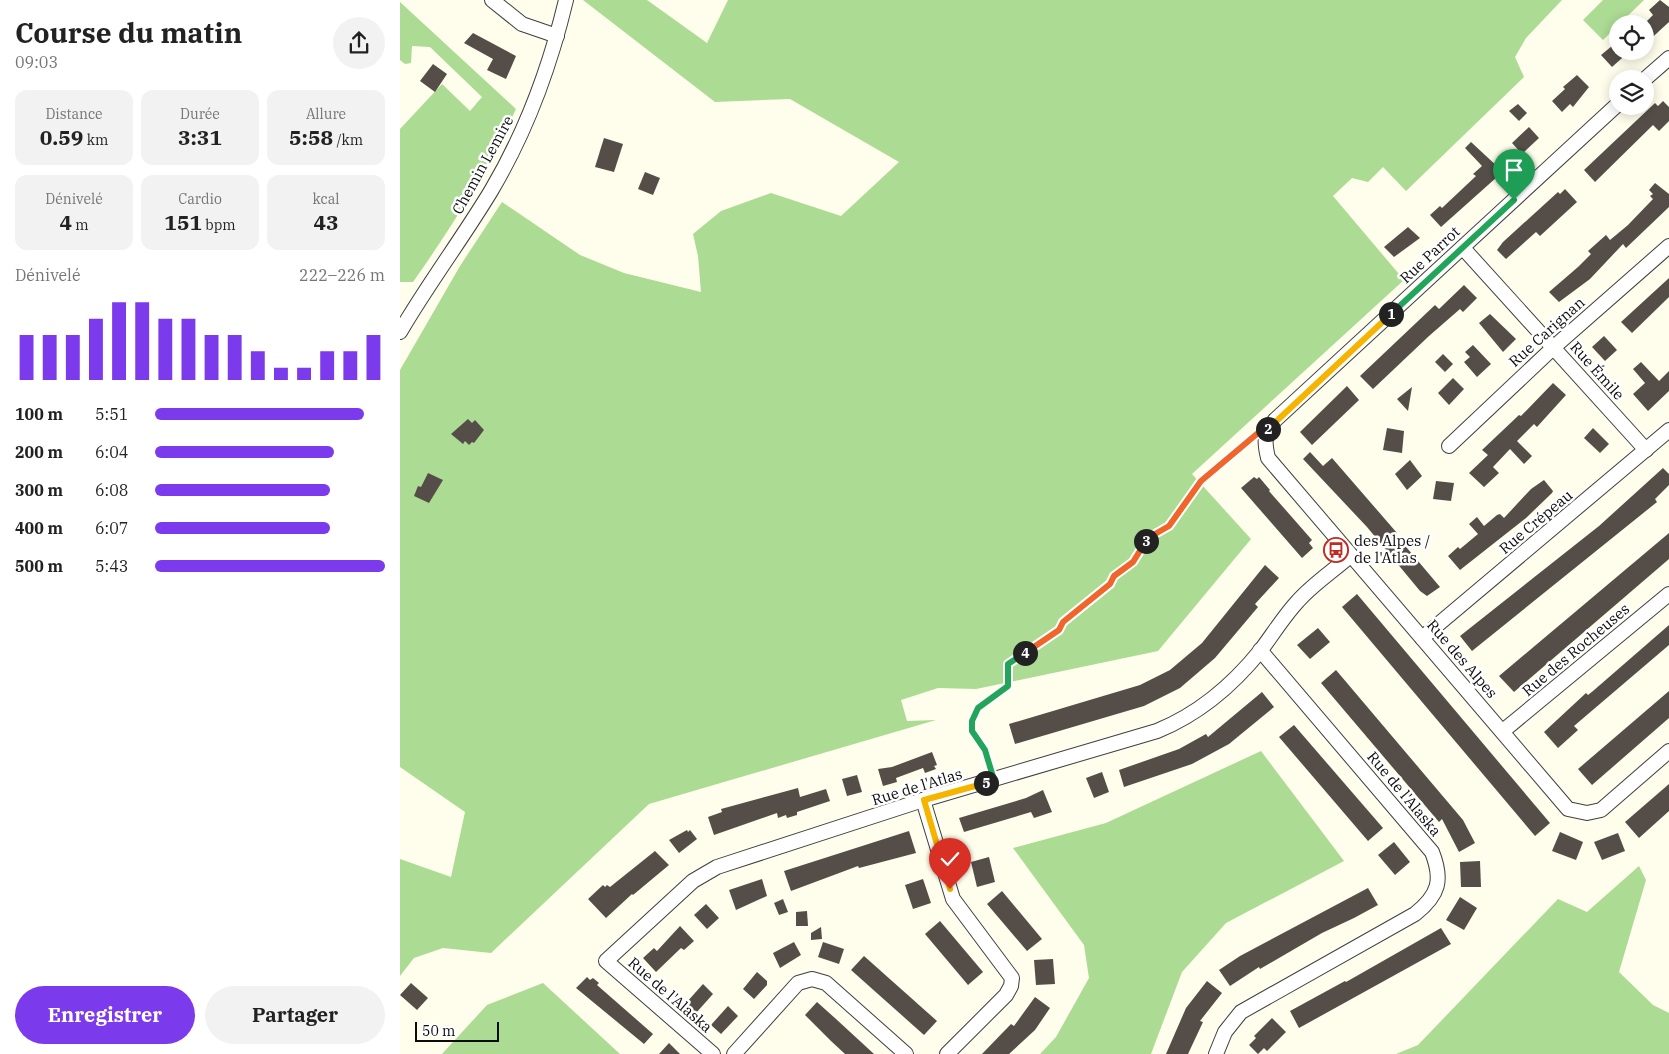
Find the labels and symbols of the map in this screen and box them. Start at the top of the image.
street label: Chemin Lemire [448,112,518,217]
pin [1493,149,1535,200]
street label: Rue Parrot [1396,222,1464,287]
street label: Rue Carignan [1505,292,1589,371]
pin: 1 [1378,302,1404,326]
street label: Rue Émile [1566,338,1629,404]
pin: 2 [1256,416,1280,442]
street label: Rue Crépeau [1495,485,1576,558]
pin: 3 [1134,528,1158,554]
place label: des Alpes / de l'Atlas [1354,531,1430,567]
bus stop icon: des Alpes / de l'Atlas [1323,537,1349,563]
street label: Rue des Rocheuses [1518,599,1633,700]
street label: Rue des Alpes [1423,615,1502,702]
pin: 4 [1012,640,1038,666]
street label: Rue de l'Alaska [1363,747,1446,840]
street label: Rue de l'Atlas [869,764,964,809]
pin: 5 [974,770,998,796]
pin [929,838,971,889]
street label: Rue de l'Alaska [624,953,716,1036]
scale bar [415,1019,499,1042]

